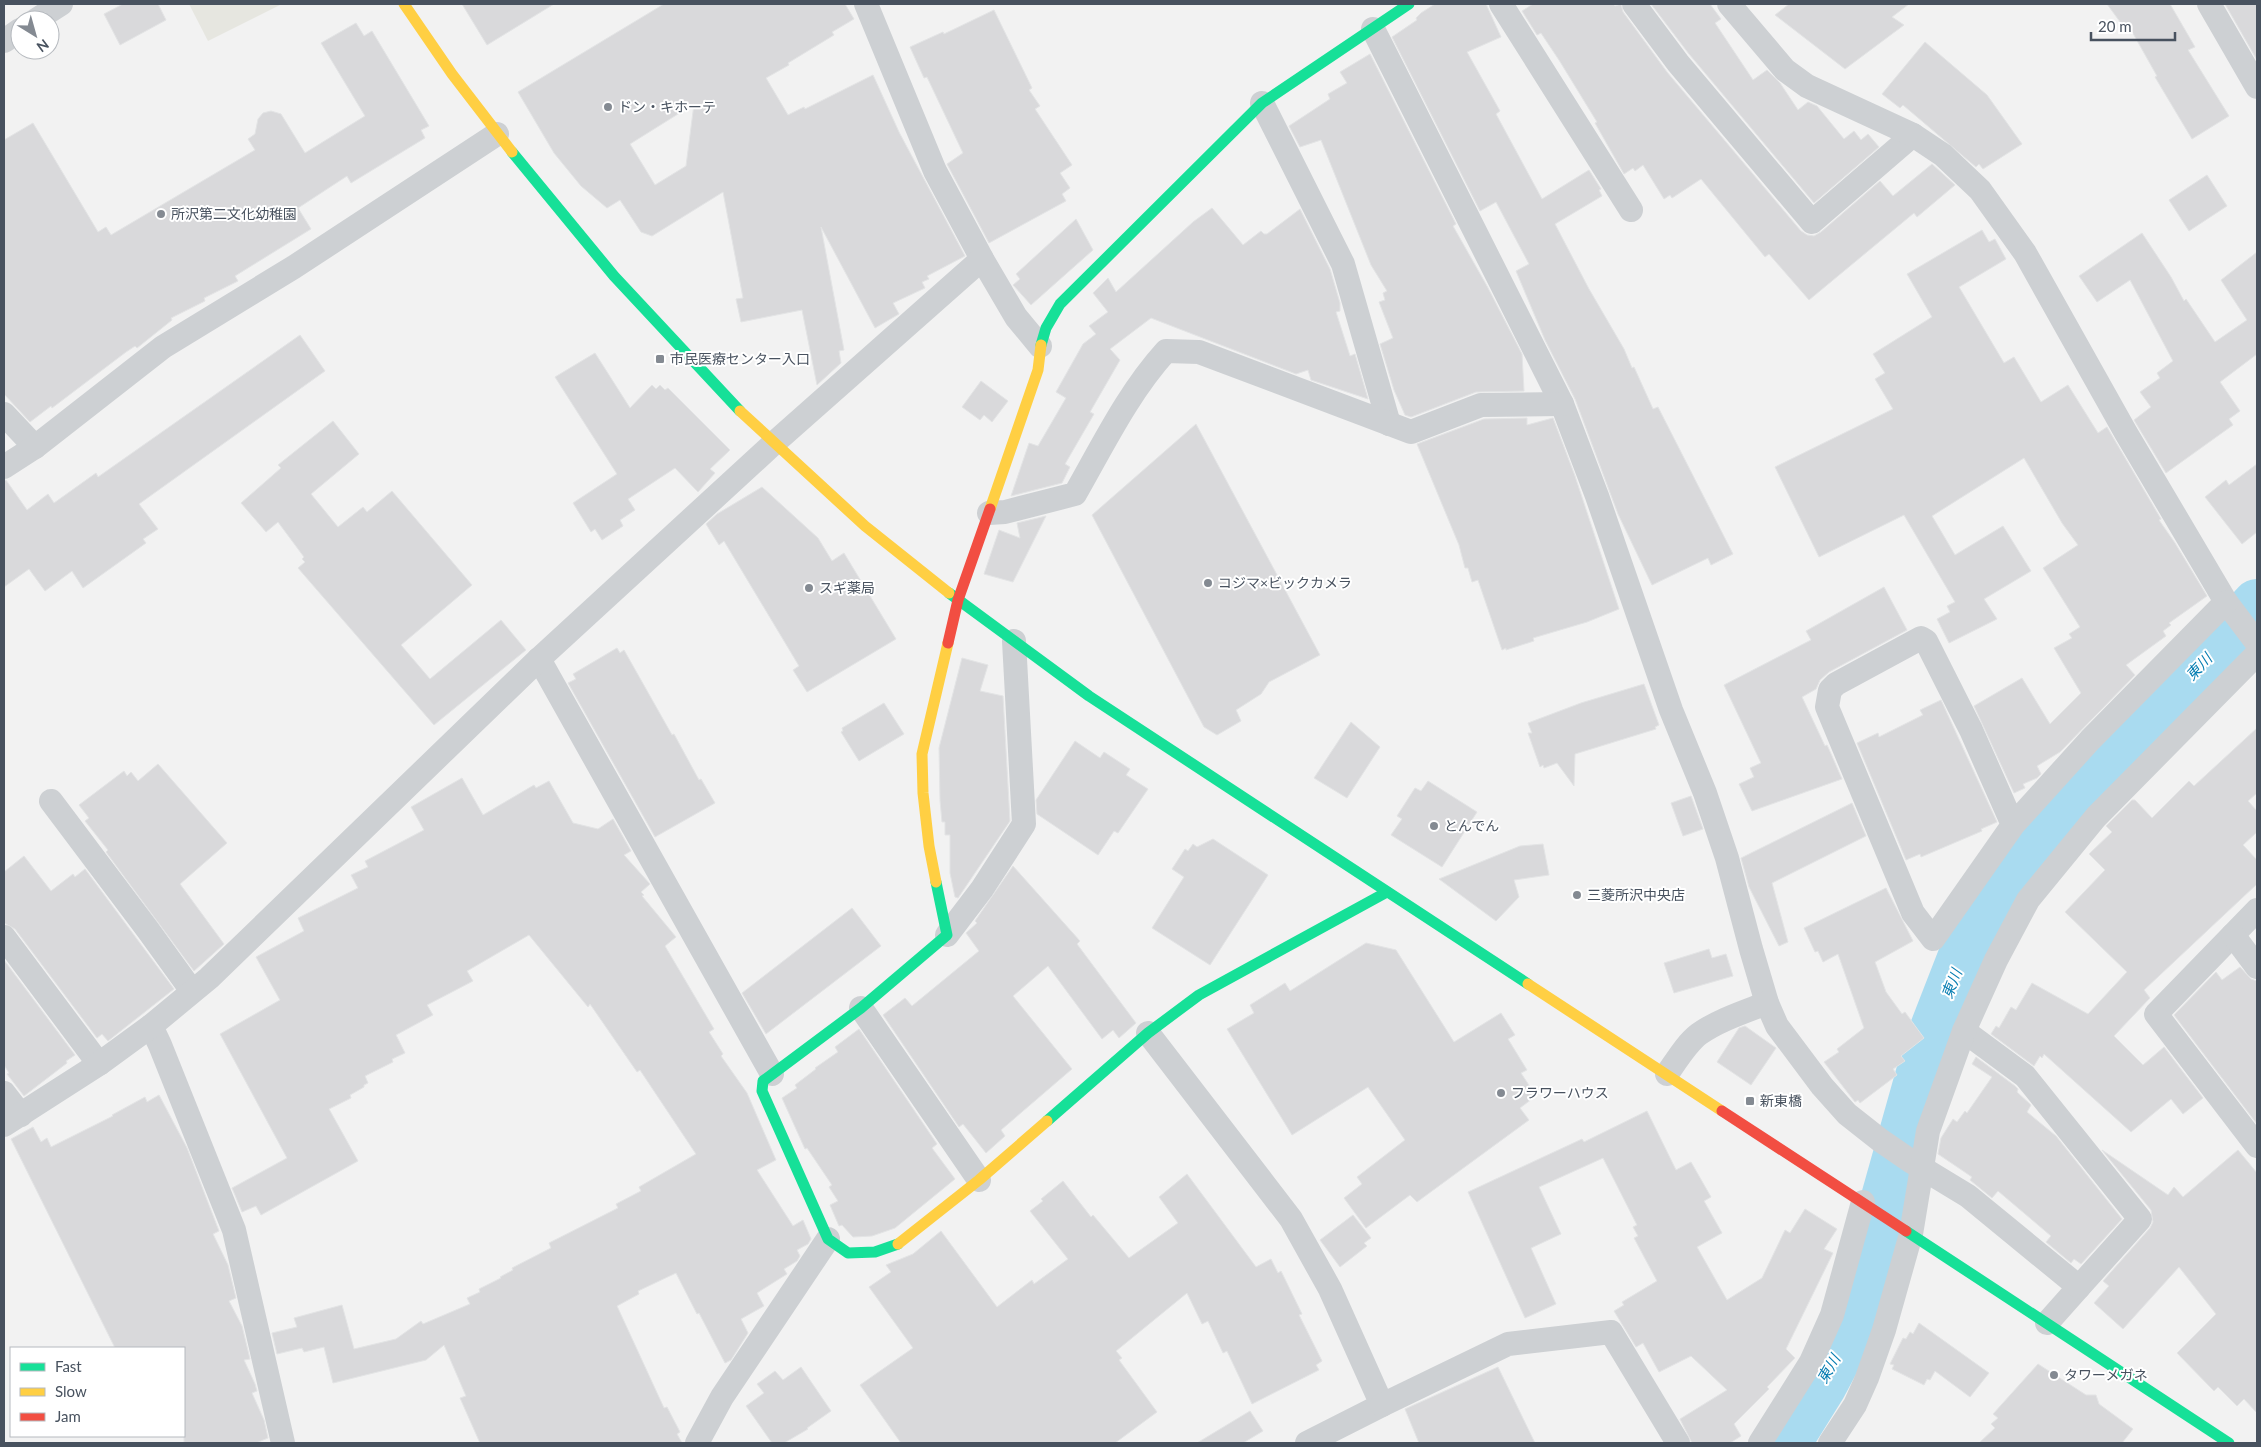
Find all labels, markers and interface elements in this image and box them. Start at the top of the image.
north arrow [10,10,60,60]
scale bar [2091,10,2175,42]
text: 20 m [2098,17,2132,35]
text: N [34,36,53,56]
place label: ドン・キホーテ [618,98,716,115]
marker: ドン・キホーテ [602,101,614,113]
place label: 所沢第二文化幼稚園 [171,205,297,222]
marker: 所沢第二文化幼稚園 [155,208,167,220]
place label: 市民医療センター入口 [670,350,810,367]
marker: 市民医療センター入口 [654,353,666,365]
place label: コジマ×ビックカメラ [1218,574,1352,591]
marker: コジマ×ビックカメラ [1202,577,1214,589]
place label: スギ薬局 [819,579,875,596]
marker: スギ薬局 [803,582,815,594]
water label: 東川 [2181,648,2216,683]
place label: とんでん [1444,817,1499,834]
marker: とんでん [1428,820,1440,832]
place label: 三菱所沢中央店 [1587,886,1685,903]
marker: 三菱所沢中央店 [1571,889,1583,901]
water label: 東川 [1937,965,1966,1001]
place label: フラワーハウス [1511,1084,1609,1101]
marker: フラワーハウス [1495,1087,1507,1099]
place label: 新東橋 [1760,1092,1802,1109]
marker: 新東橋 [1744,1095,1756,1107]
legend [10,1347,185,1437]
water label: 東川 [1813,1349,1844,1386]
text: Fast [55,1357,82,1375]
place label: タワーメガネ [2064,1366,2147,1383]
marker: タワーメガネ [2048,1369,2060,1381]
text: Slow [55,1382,87,1400]
text: Jam [55,1407,81,1425]

